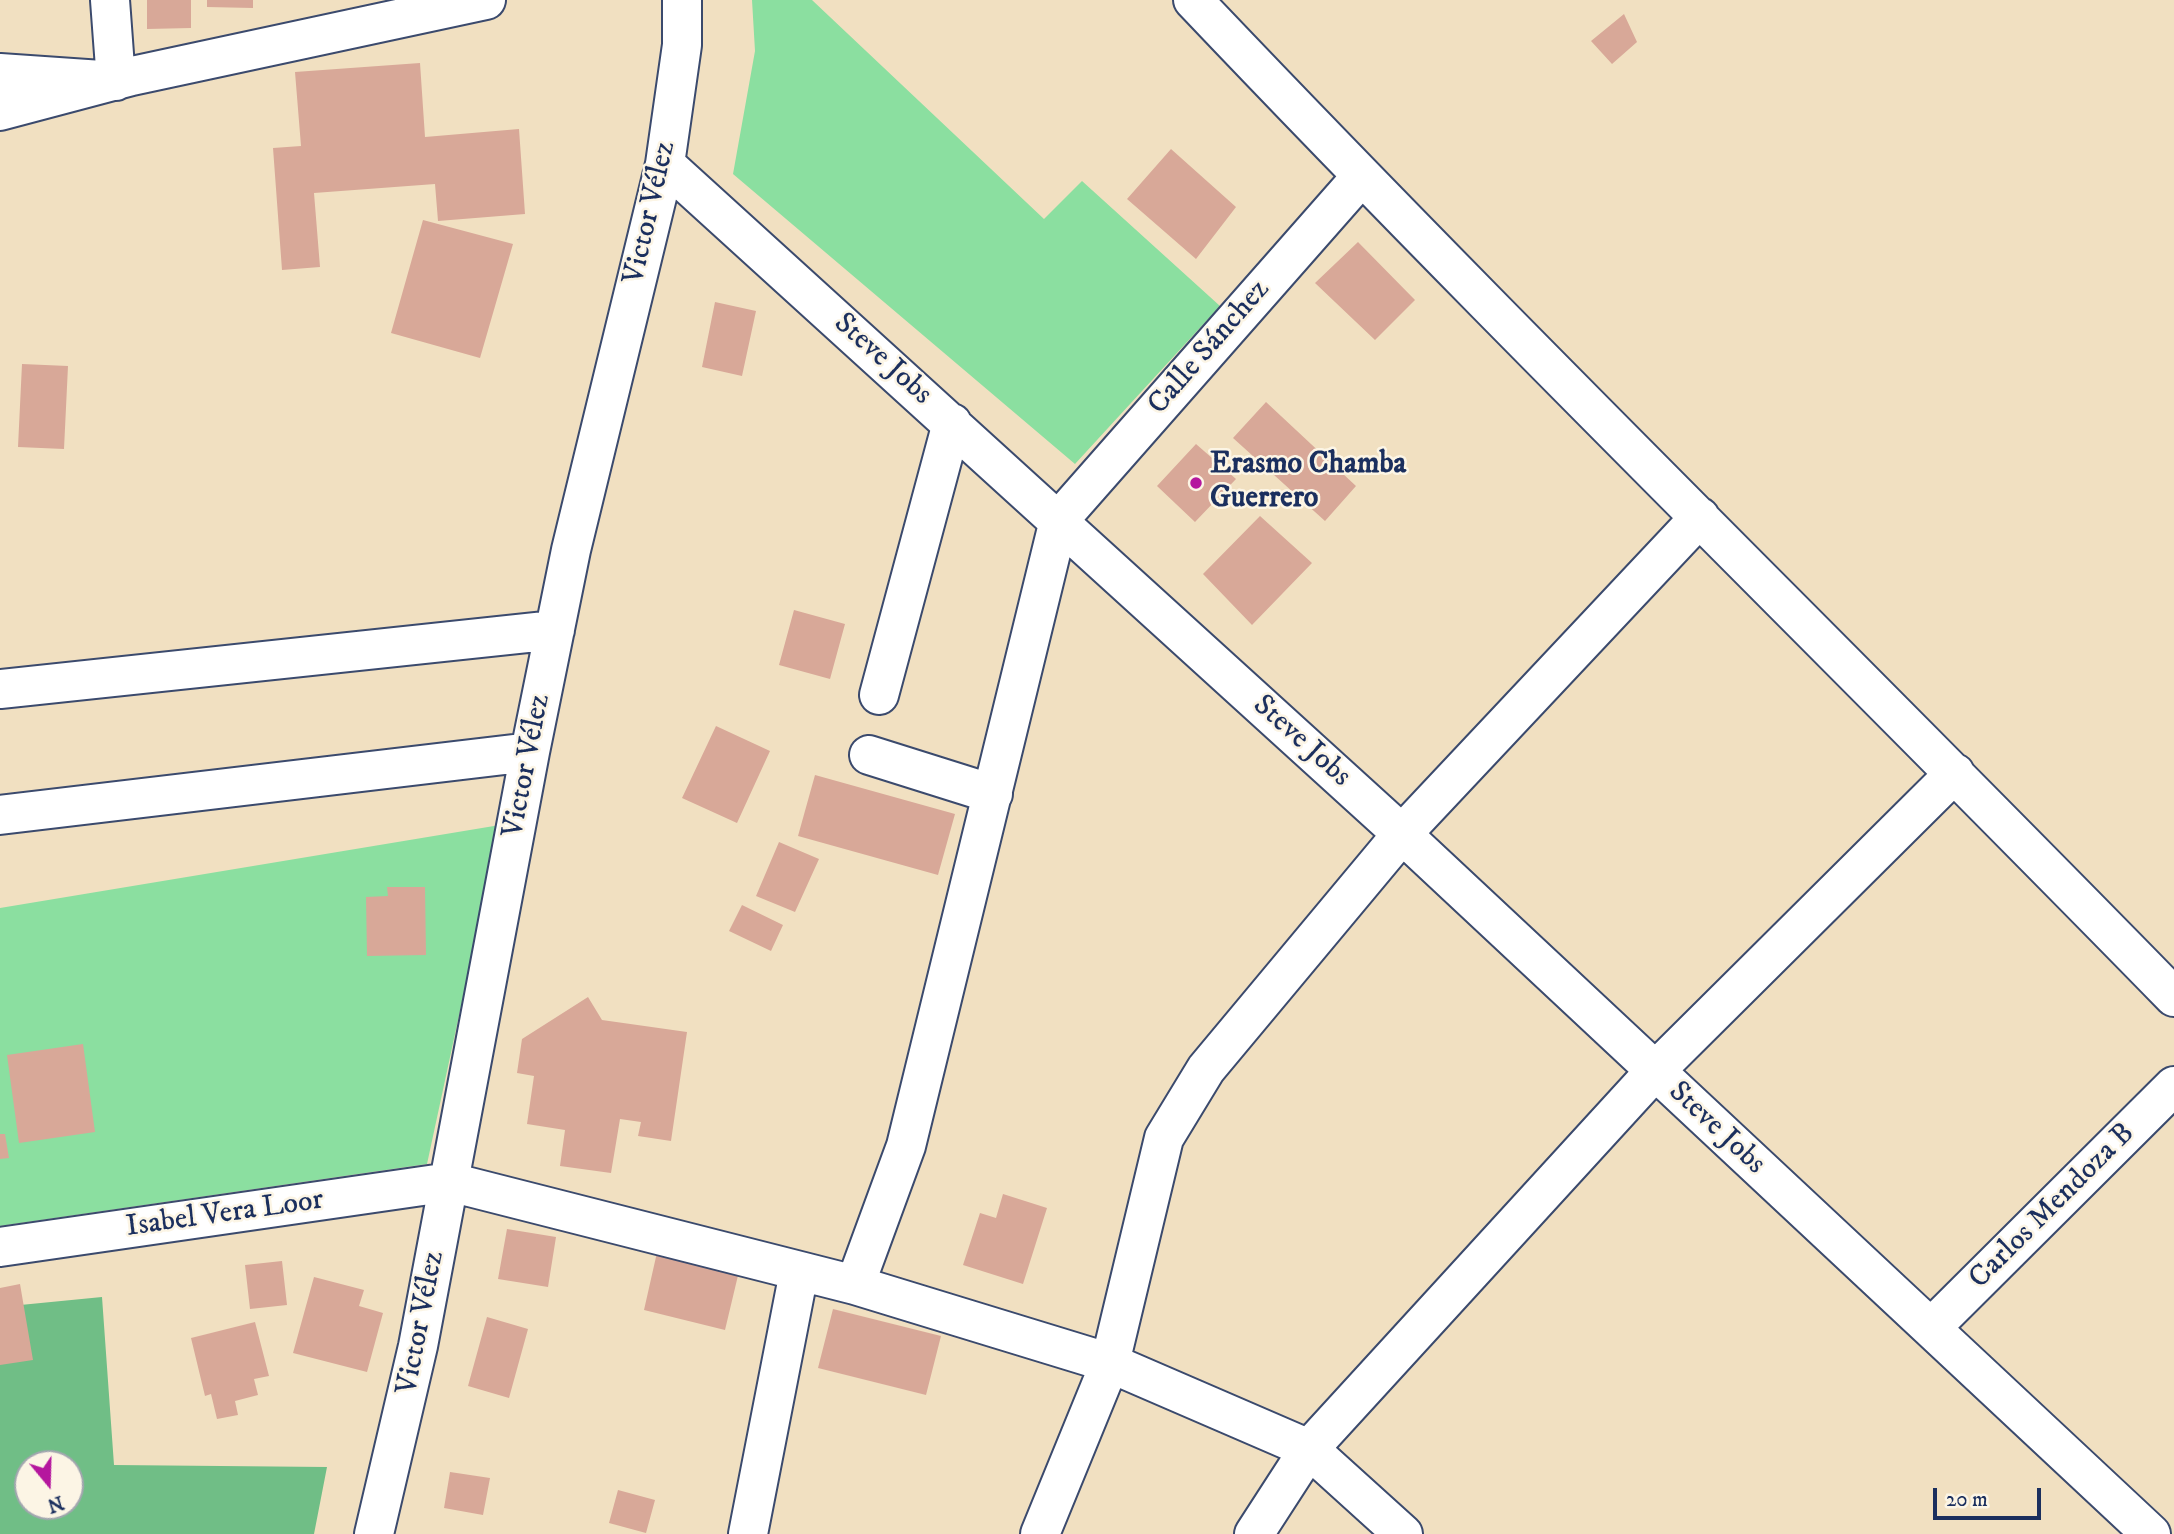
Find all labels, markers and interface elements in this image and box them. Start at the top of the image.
street label: Victor Vélez [617,138,685,288]
street label: Calle Sánchez [1141,273,1279,423]
street label: Steve Jobs [825,307,939,413]
place label: Erasmo Chamba Guerrero [1210,448,1406,518]
marker: Erasmo Chamba Guerrero [1188,475,1204,491]
street label: Steve Jobs [1244,689,1358,795]
street label: Victor Vélez [496,691,560,841]
street label: Steve Jobs [1660,1075,1772,1183]
street label: Carlos Mendoza B [1963,1117,2143,1297]
street label: Isabel Vera Loor [124,1183,326,1247]
street label: Victor Vélez [390,1248,454,1398]
north arrow [14,1450,84,1520]
scale bar [1936,1474,2044,1518]
text: 20 m [1946,1487,1988,1513]
text: N [44,1490,66,1517]

